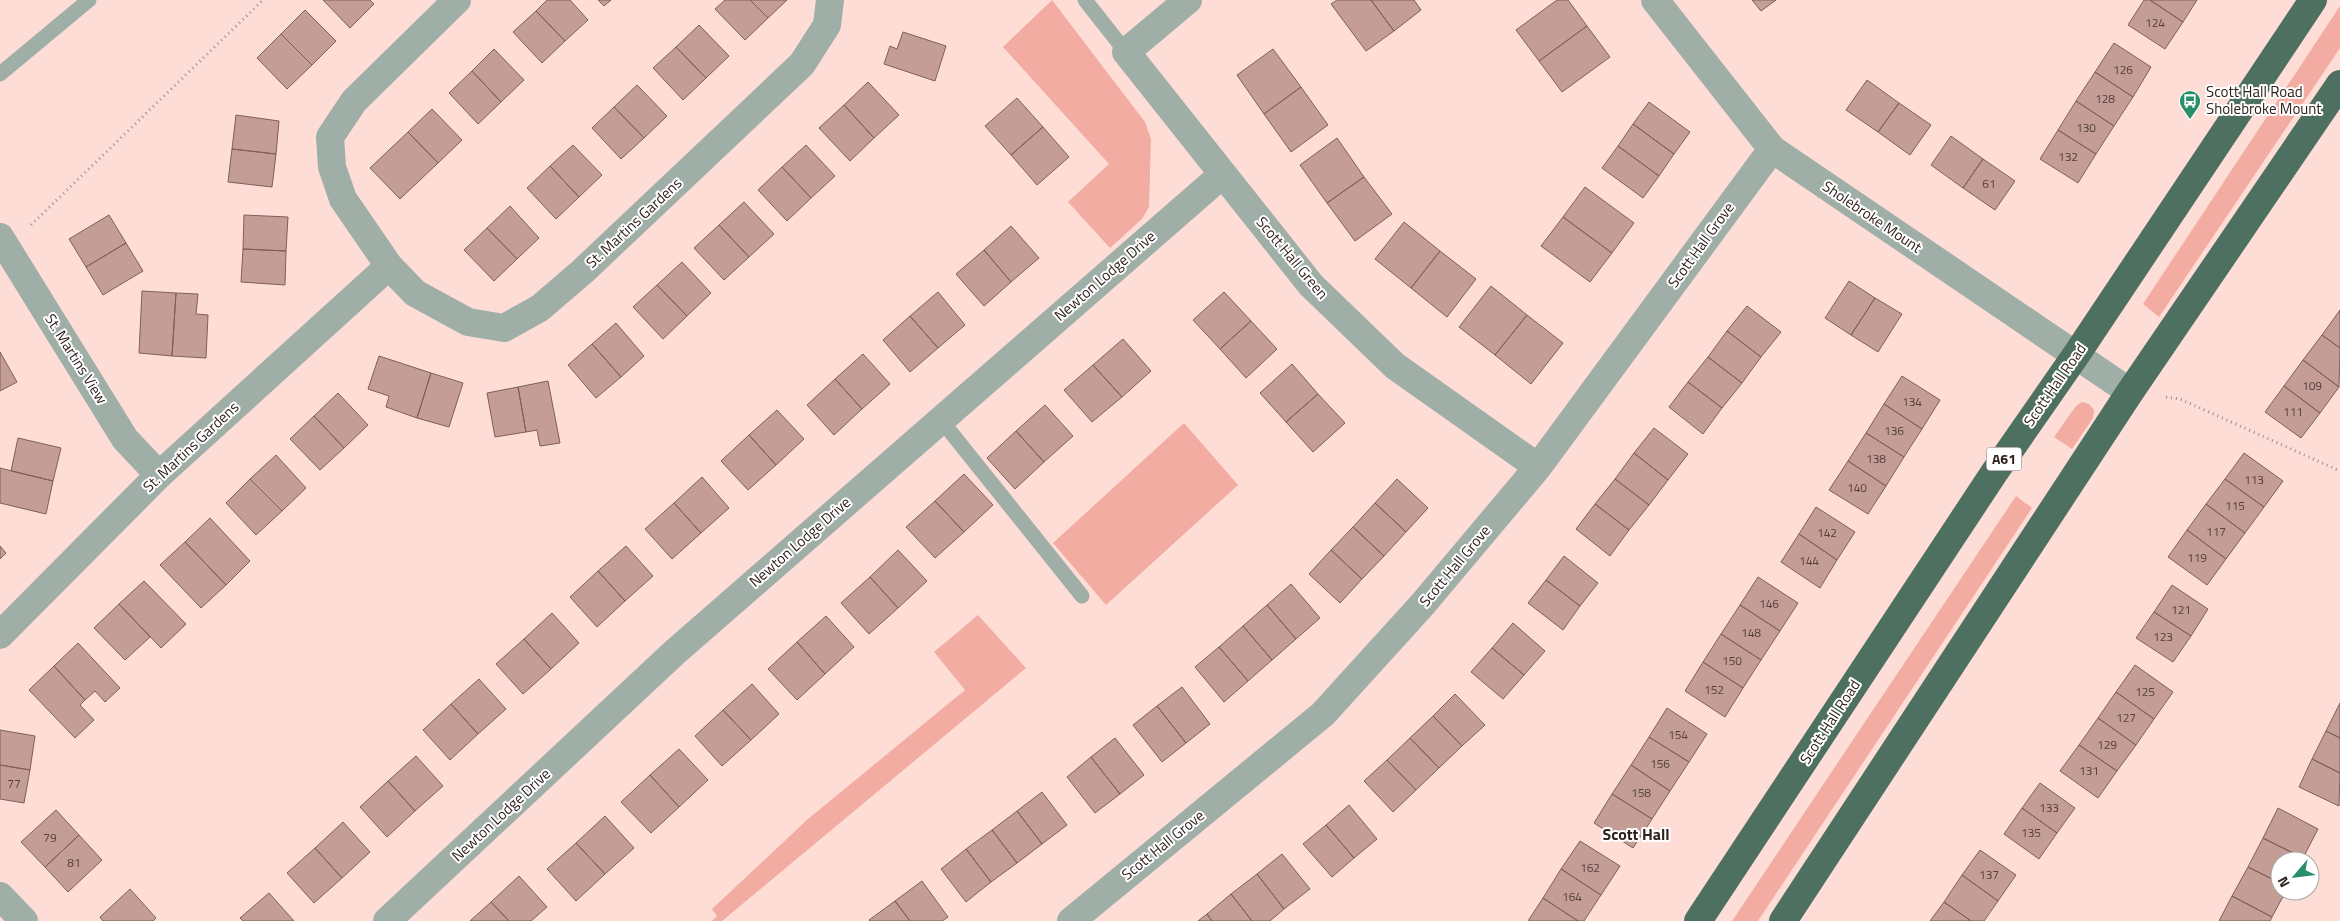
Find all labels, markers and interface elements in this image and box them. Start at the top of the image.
house number: 124 [2145,13,2165,32]
house number: 126 [2113,60,2133,79]
place label: Scott Hall Road Sholebroke Mount [2206,80,2322,120]
house number: 128 [2095,89,2115,108]
bus stop icon: Scott Hall Road Sholebroke Mount [2178,89,2202,120]
house number: 130 [2076,118,2096,137]
house number: 132 [2058,147,2078,166]
street label: St. Martins Gardens [580,172,687,273]
house number: 61 [1982,174,1996,193]
street label: Sholebroke Mount [1818,175,1927,259]
street label: Scott Hall Grove [1662,197,1740,292]
street label: Scott Hall Green [1251,211,1334,304]
street label: Newton Lodge Drive [1049,225,1160,326]
street label: St. Martins View [39,309,113,408]
street label: Scott Hall Road [2017,339,2092,431]
house number: 109 [2302,376,2322,395]
house number: 134 [1902,392,1922,411]
street label: St. Martins Gardens [137,396,244,497]
house number: 111 [2283,402,2303,421]
house number: 136 [1884,421,1904,440]
road number: A61 [1986,448,2022,470]
house number: 138 [1866,449,1886,468]
house number: 113 [2244,470,2264,489]
house number: 140 [1847,478,1867,497]
street label: Newton Lodge Drive [744,491,855,592]
house number: 115 [2225,496,2245,515]
street label: Scott Hall Grove [1413,520,1496,612]
house number: 117 [2206,522,2226,541]
house number: 142 [1817,523,1837,542]
house number: 119 [2187,548,2207,567]
house number: 144 [1799,551,1819,570]
house number: 146 [1759,594,1779,613]
house number: 121 [2171,600,2191,619]
house number: 148 [1741,623,1761,642]
house number: 123 [2153,627,2173,646]
house number: 150 [1722,651,1742,670]
street label: Scott Hall Road [1794,675,1866,769]
house number: 152 [1704,680,1724,699]
house number: 125 [2135,682,2155,701]
house number: 127 [2116,708,2136,727]
house number: 154 [1668,725,1688,744]
house number: 129 [2097,735,2117,754]
house number: 156 [1650,754,1670,773]
house number: 131 [2079,761,2099,780]
street label: Newton Lodge Drive [446,763,555,867]
house number: 77 [7,774,21,793]
house number: 158 [1631,783,1651,802]
house number: 133 [2039,798,2059,817]
street label: Scott Hall Grove [1116,804,1209,885]
district label: Scott Hall [1602,822,1670,846]
house number: 135 [2021,823,2041,842]
house number: 79 [43,828,57,847]
north arrow [2270,851,2320,901]
house number: 81 [67,853,81,872]
house number: 162 [1580,858,1600,877]
house number: 137 [1979,865,1999,884]
text: N [2272,873,2295,892]
house number: 164 [1562,887,1582,906]

